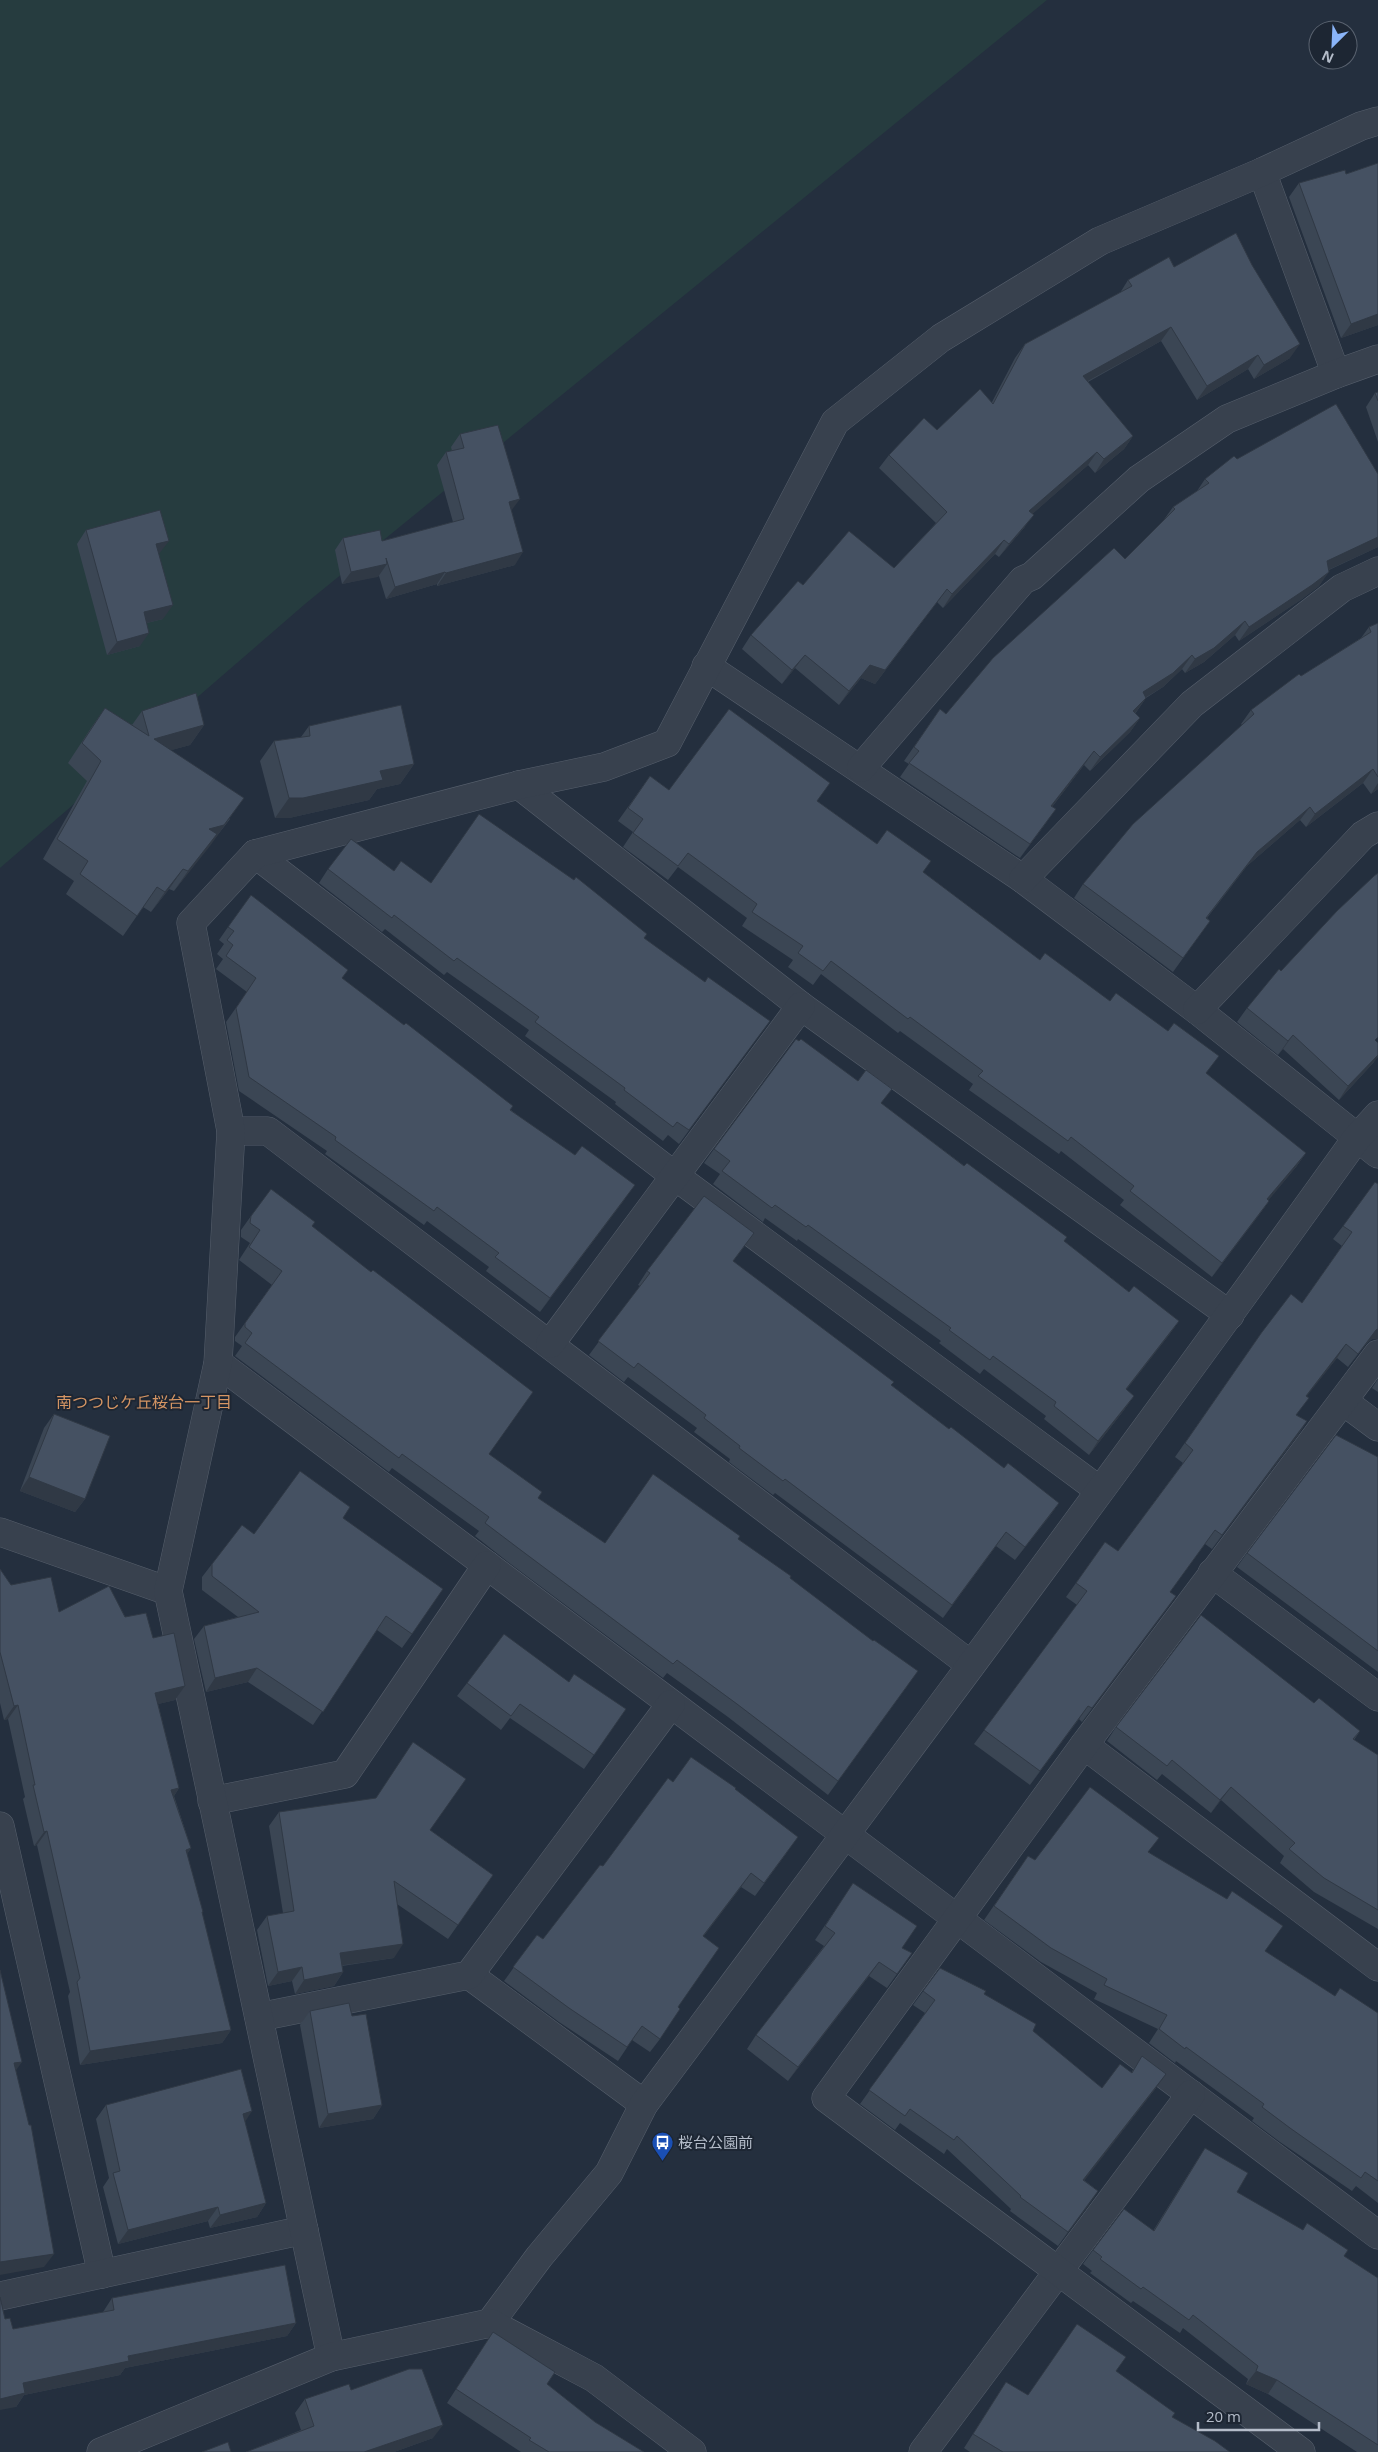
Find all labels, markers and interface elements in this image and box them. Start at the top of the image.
north arrow [1308,20,1358,70]
text: N [1318,46,1337,68]
district label: 南つつじケ丘桜台一丁目 [56,1391,232,1413]
bus stop icon: 桜台公園前 [650,2131,674,2162]
place label: 桜台公園前 [678,2132,753,2152]
scale bar [1198,2400,1319,2432]
text: 20 m [1206,2406,1241,2426]

